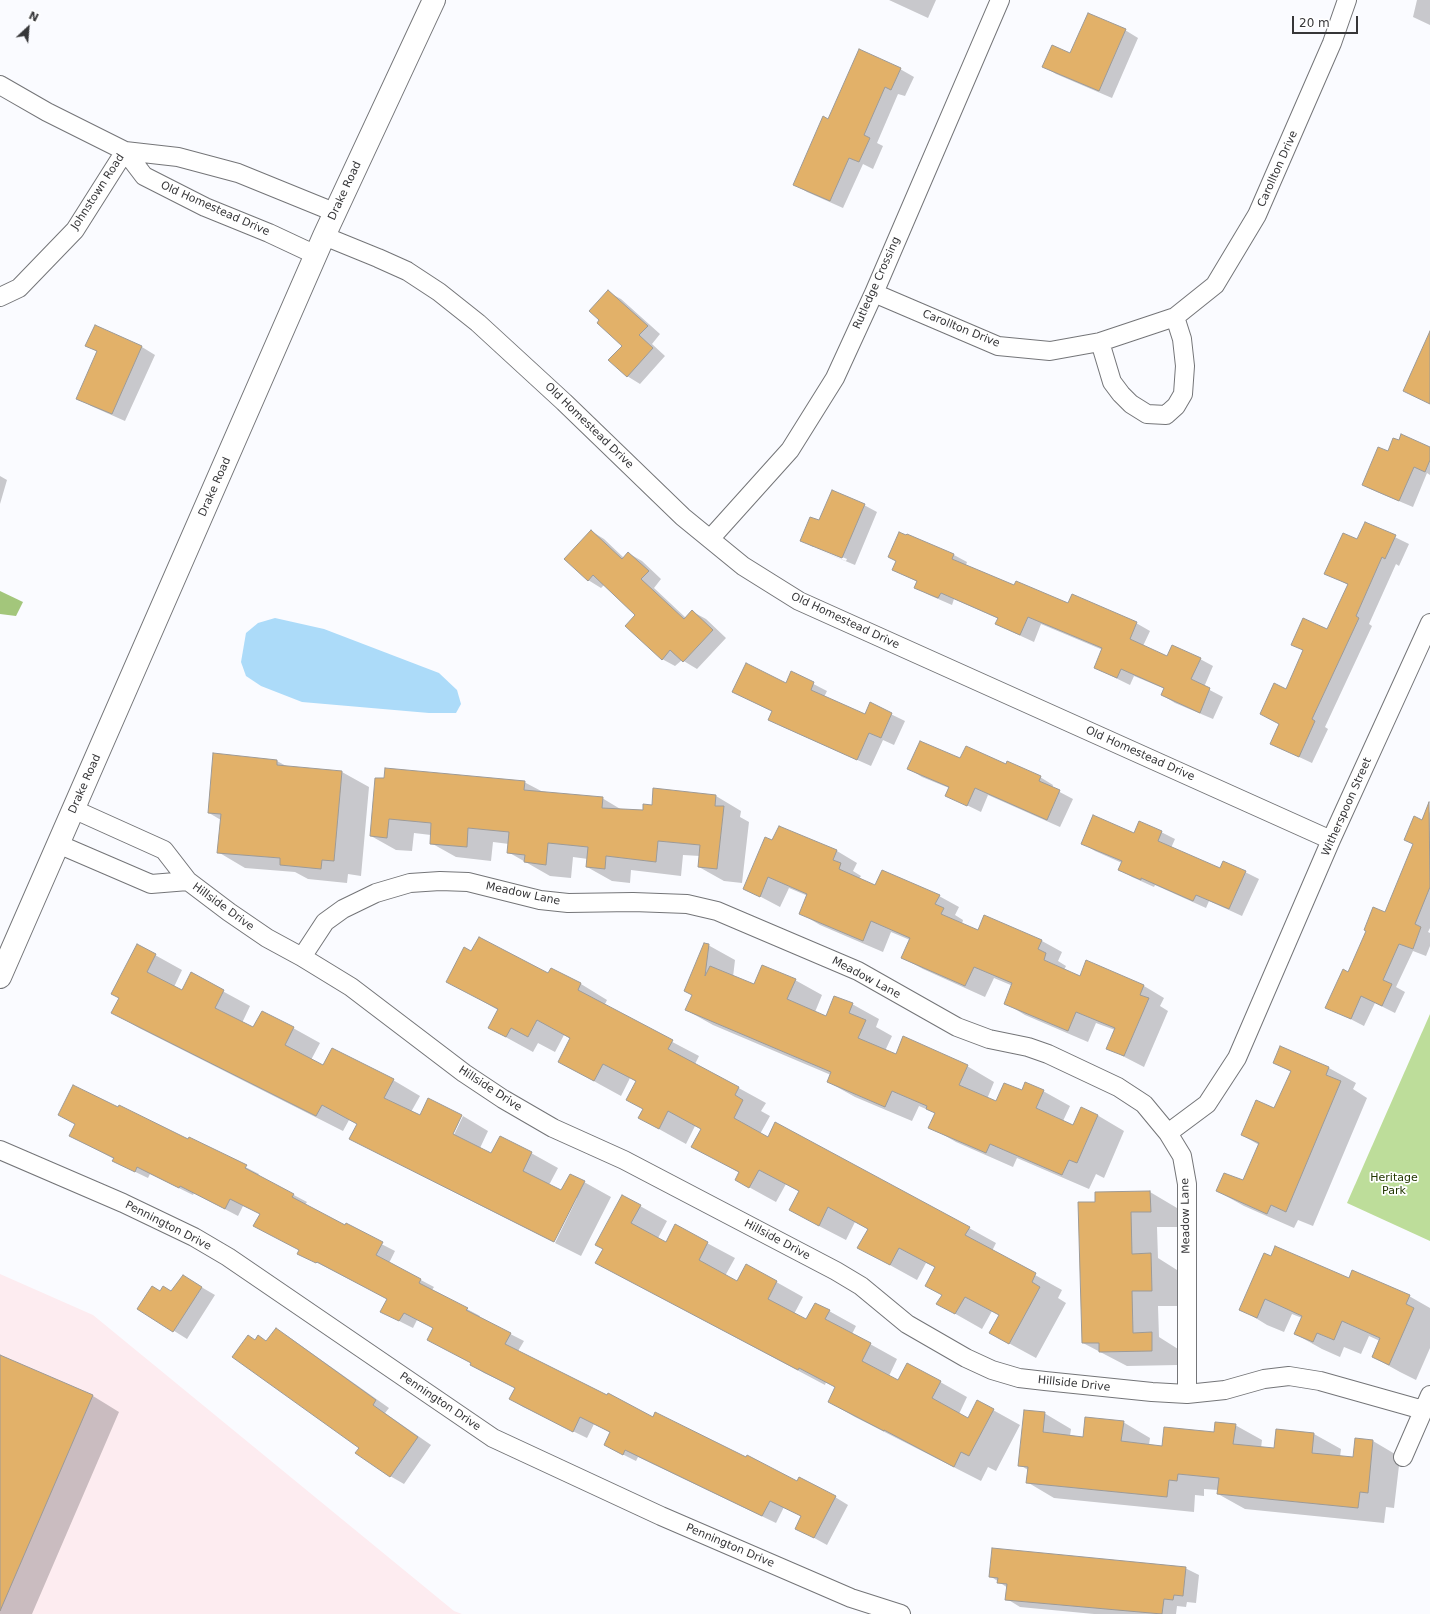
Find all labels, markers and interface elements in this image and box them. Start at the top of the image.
north arrow [8,8,48,48]
scale bar [1294,8,1360,34]
text: N [26,9,40,25]
text: 20 m [1299,16,1330,30]
street label: Carollton Drive [1255,129,1301,209]
street label: Johnstown Road [69,152,127,232]
street label: Drake Road [326,159,364,223]
street label: Old Homestead Drive [158,179,272,239]
street label: Rutledge Crossing [851,235,903,331]
street label: Carollton Drive [920,307,1002,351]
street label: Old Homestead Drive [542,380,636,472]
street label: Drake Road [196,455,234,519]
street label: Old Homestead Drive [789,590,901,652]
street label: Old Homestead Drive [1083,724,1197,784]
street label: Drake Road [66,752,104,816]
street label: Witherspoon Street [1319,756,1375,858]
street label: Hillside Drive [190,880,256,934]
street label: Meadow Lane [485,880,561,908]
street label: Meadow Lane [829,954,903,1002]
street label: Hillside Drive [456,1064,524,1114]
park label: Heritage Park [1370,1171,1418,1197]
street label: Meadow Lane [1179,1178,1193,1254]
street label: Pennington Drive [123,1199,213,1253]
street label: Hillside Drive [742,1217,812,1263]
street label: Pennington Drive [397,1370,483,1434]
street label: Hillside Drive [1037,1374,1111,1394]
street label: Pennington Drive [684,1521,776,1571]

